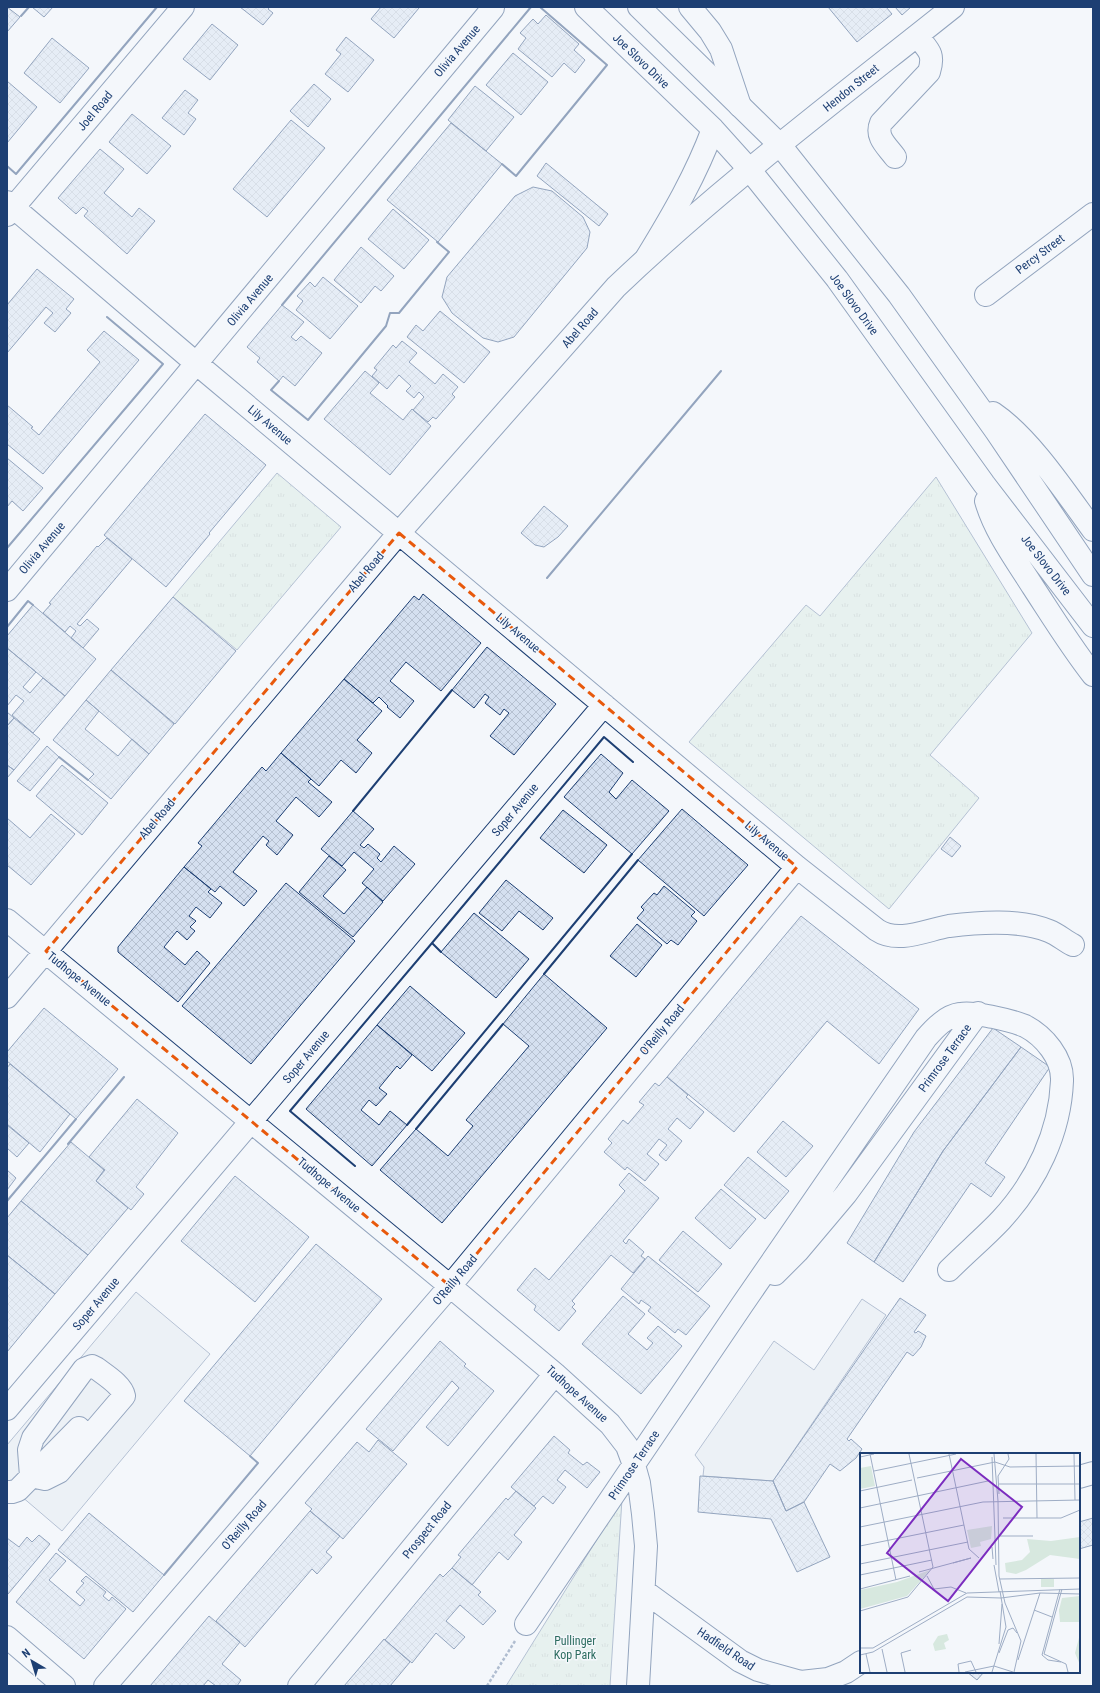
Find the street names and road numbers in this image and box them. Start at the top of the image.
street label: Olivia Avenue [431,22,483,80]
street label: Joe Slovo Drive [610,31,672,92]
street label: Hendon Street [820,61,882,115]
street label: Joel Road [75,88,116,134]
street label: Percy Street [1013,231,1067,277]
street label: Joe Slovo Drive [827,270,881,338]
street label: Olivia Avenue [224,271,276,329]
street label: Abel Road [559,305,601,351]
street label: Lily Avenue [245,402,295,448]
street label: Olivia Avenue [16,519,68,577]
street label: Joe Slovo Drive [1018,532,1074,598]
street label: Abel Road [345,549,387,595]
street label: Lily Avenue [493,610,543,656]
street label: Soper Avenue [489,780,541,839]
street label: Abel Road [136,796,178,842]
street label: Lily Avenue [742,818,792,864]
street label: Tudhope Avenue [44,949,114,1009]
street label: O'Reilly Road [637,1002,687,1058]
street label: Primrose Terrace [916,1021,975,1095]
street label: Soper Avenue [280,1027,332,1086]
street label: Tudhope Avenue [295,1155,364,1216]
street label: O'Reilly Road [430,1252,480,1308]
street label: Soper Avenue [70,1274,122,1333]
street label: Tudhope Avenue [543,1363,611,1426]
street label: Primrose Terrace [606,1427,663,1502]
street label: O'Reilly Road [219,1497,269,1553]
street label: Prospect Road [400,1499,454,1561]
street label: Hadfield Road [695,1625,757,1673]

